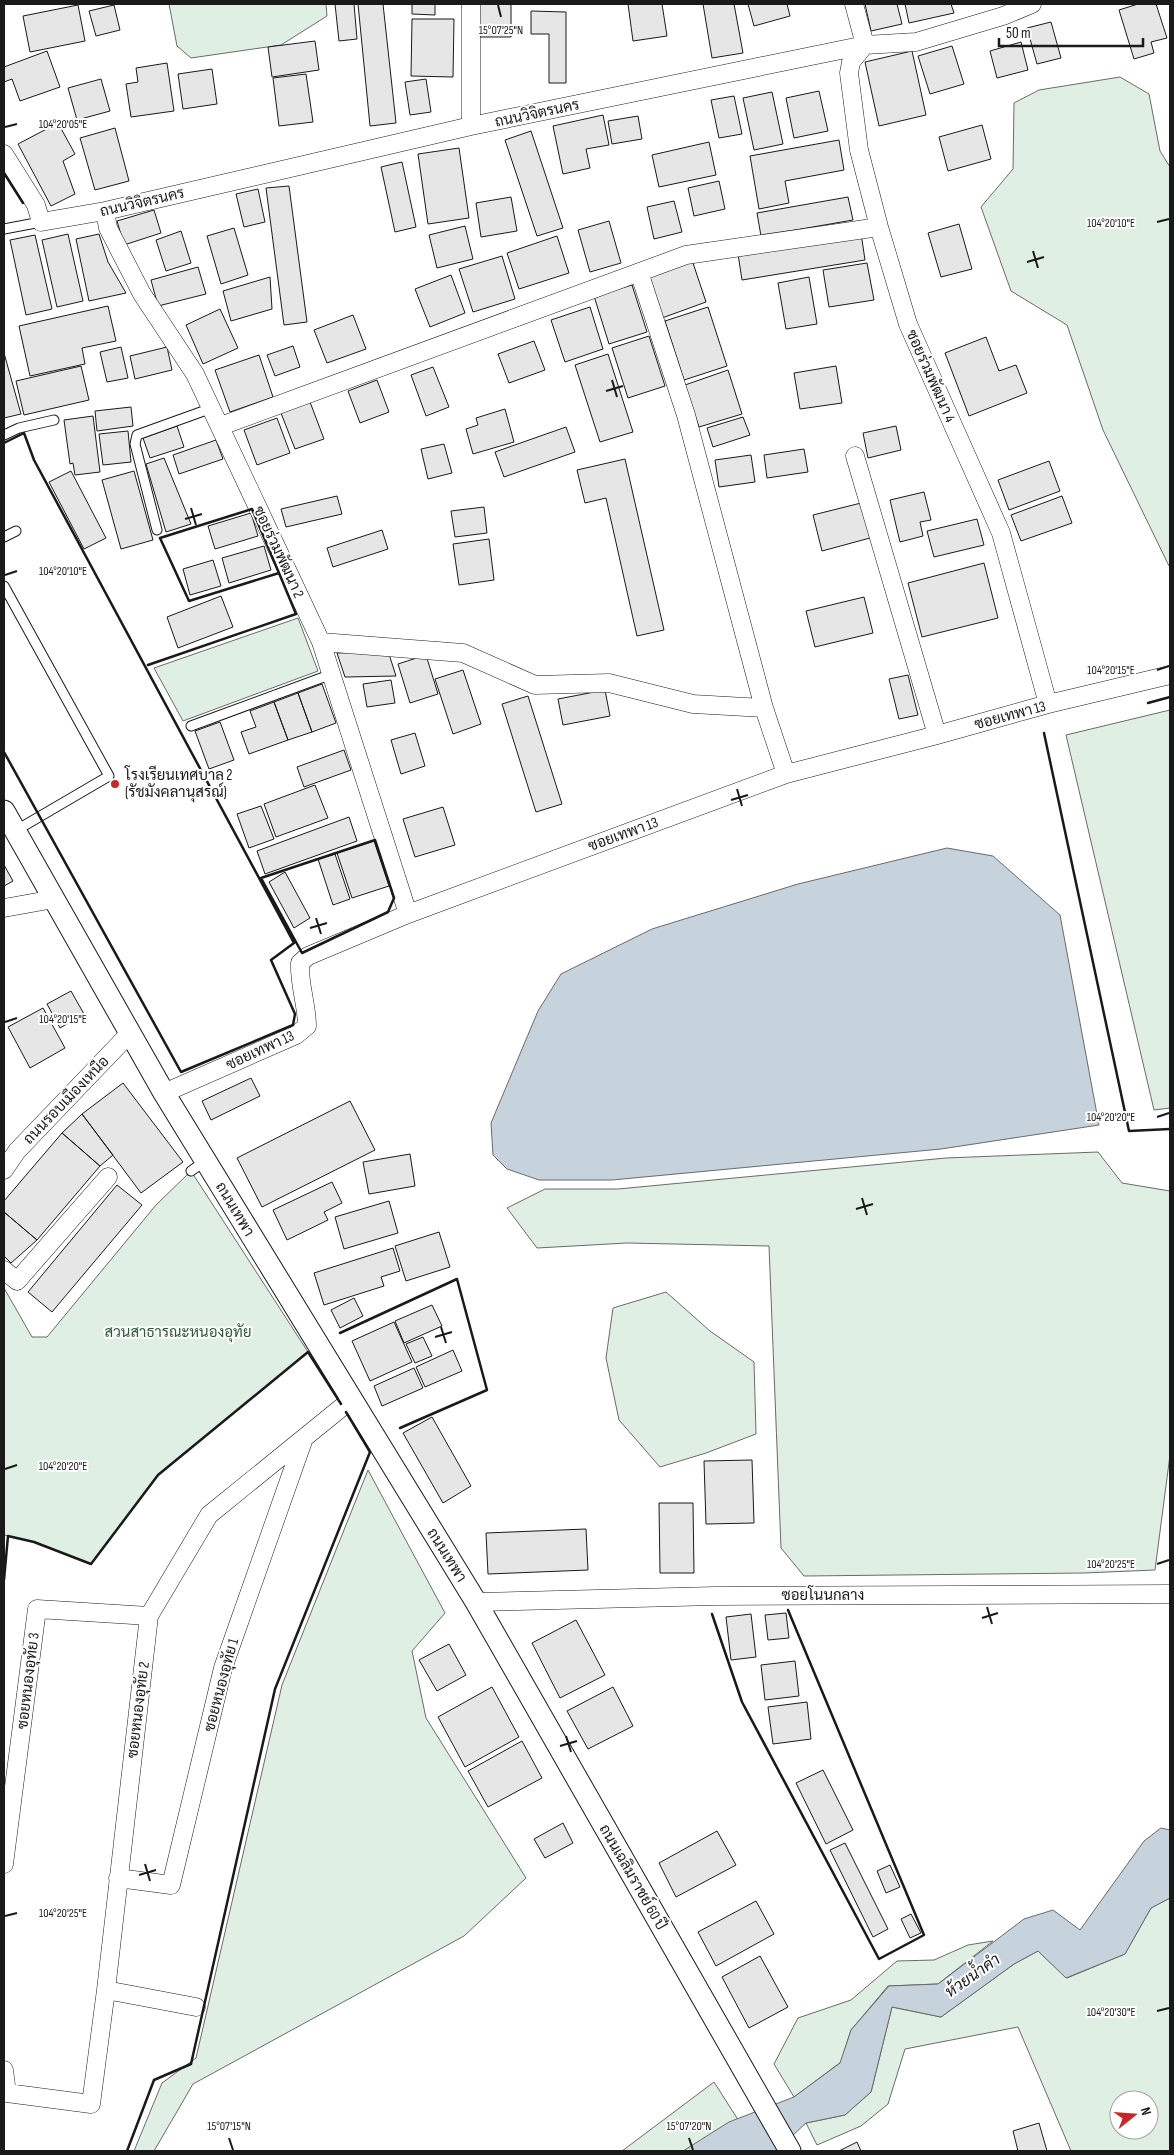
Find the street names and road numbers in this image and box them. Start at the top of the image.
street label: ถนนวิจิตรนคร [493,95,581,132]
street label: ถนนวิจิตรนคร [98,184,186,221]
street label: ซอยร่วมพัฒนา 4 [902,326,960,426]
street label: ซอยร่วมพัฒนา 2 [249,503,309,601]
street label: ซอยเทพา 13 [972,697,1048,734]
street label: ซอยเทพา 13 [586,813,661,856]
street label: ซอยเทพา 13 [223,1026,297,1075]
street label: ถนนรอบเมืองเหนือ [19,1051,113,1149]
street label: ถนนเทพา [211,1178,258,1240]
street label: ถนนเทพา [423,1525,471,1586]
street label: ซอยโนนกลาง [782,1585,864,1605]
street label: ซอยหนองอุทัย 3 [13,1632,45,1731]
street label: ซอยหนองอุทัย 1 [200,1635,244,1734]
street label: ซอยหนองอุทัย 2 [123,1661,155,1760]
street label: ถนนเฉลิมราชย์ 60 ปี [595,1820,671,1934]

